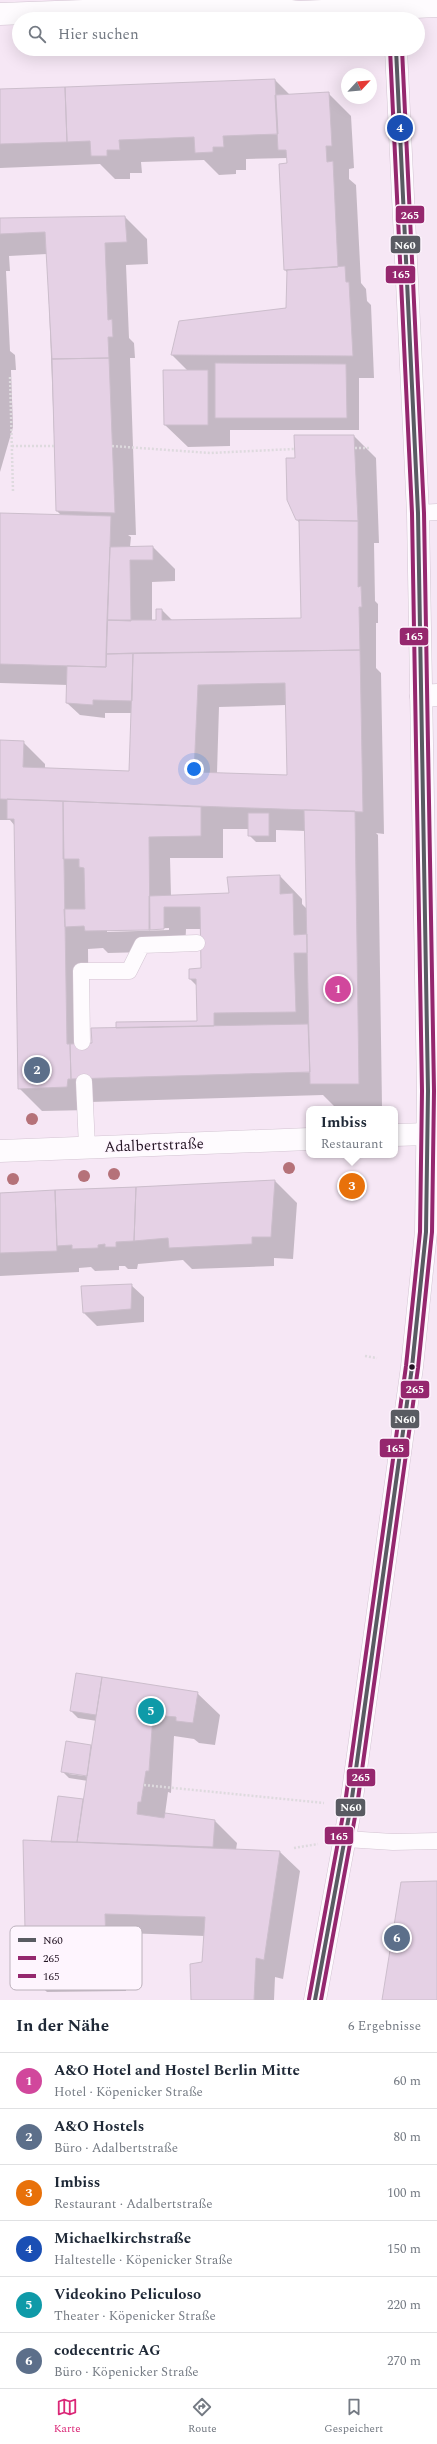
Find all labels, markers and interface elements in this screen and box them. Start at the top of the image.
search box [12,12,425,56]
icon: search [26,23,48,45]
text: Hier suchen [58,23,139,46]
north arrow [341,68,377,104]
pin: 4 [387,113,413,143]
line badge: 265 [395,205,425,224]
text: 265 [401,207,419,224]
line badge: N60 [390,235,421,254]
text: N60 [394,237,416,254]
line badge: 165 [385,265,416,284]
text: 165 [392,266,410,283]
line badge: 165 [399,627,429,646]
text: 165 [405,628,423,645]
your location [184,759,204,779]
pin: 1 [325,974,351,1004]
pin: 2 [24,1055,50,1085]
popup [306,1106,398,1158]
text: Imbiss [321,1111,367,1134]
street label: Adalbertstraße [104,1132,204,1159]
text: Restaurant [321,1134,383,1154]
pin: 3 [339,1171,365,1201]
unlabelled marker [407,1362,417,1372]
line badge: 265 [400,1380,430,1399]
text: 265 [406,1381,424,1398]
line badge: N60 [390,1409,420,1429]
text: N60 [394,1411,416,1428]
line badge: 165 [379,1438,410,1458]
text: 165 [386,1440,404,1457]
pin: 5 [138,1696,164,1726]
line badge: 265 [346,1768,376,1787]
text: 265 [352,1769,370,1786]
line badge: N60 [335,1798,366,1817]
text: N60 [340,1799,362,1816]
line badge: 165 [324,1826,354,1845]
text: 165 [330,1828,348,1845]
pin: 6 [384,1923,410,1953]
legend [10,1926,142,1990]
text: N60 [43,1932,63,1949]
text: 265 [43,1950,60,1967]
text: 165 [43,1968,60,1985]
text: In der Nähe [16,2013,109,2039]
text: 6 Ergebnisse [348,2016,421,2036]
text: A&O Hotel and Hostel Berlin Mitte [54,2059,300,2082]
text: 1 [25,2071,33,2091]
text: 60 m [394,2071,421,2091]
text: Hotel · Köpenicker Straße [54,2082,203,2102]
text: A&O Hostels [54,2115,144,2138]
text: 2 [25,2127,33,2147]
text: 80 m [394,2127,421,2147]
text: Büro · Adalbertstraße [54,2138,178,2158]
text: Imbiss [54,2171,100,2194]
text: 3 [25,2183,33,2203]
text: 100 m [387,2183,421,2203]
text: Restaurant · Adalbertstraße [54,2194,212,2214]
text: Michaelkirchstraße [54,2227,191,2250]
text: 4 [25,2239,33,2259]
text: 150 m [387,2239,421,2259]
text: Haltestelle · Köpenicker Straße [54,2250,232,2270]
text: Videokino Peliculoso [54,2283,201,2306]
text: 5 [25,2295,33,2315]
text: 220 m [387,2295,421,2315]
text: Theater · Köpenicker Straße [54,2306,216,2326]
text: codecentric AG [54,2339,161,2362]
text: 6 [25,2351,33,2371]
text: 270 m [387,2351,421,2371]
text: Büro · Köpenicker Straße [54,2362,199,2382]
tab: Karte [54,2396,80,2437]
tab: Route [188,2396,217,2437]
tab: Gespeichert [324,2396,383,2437]

